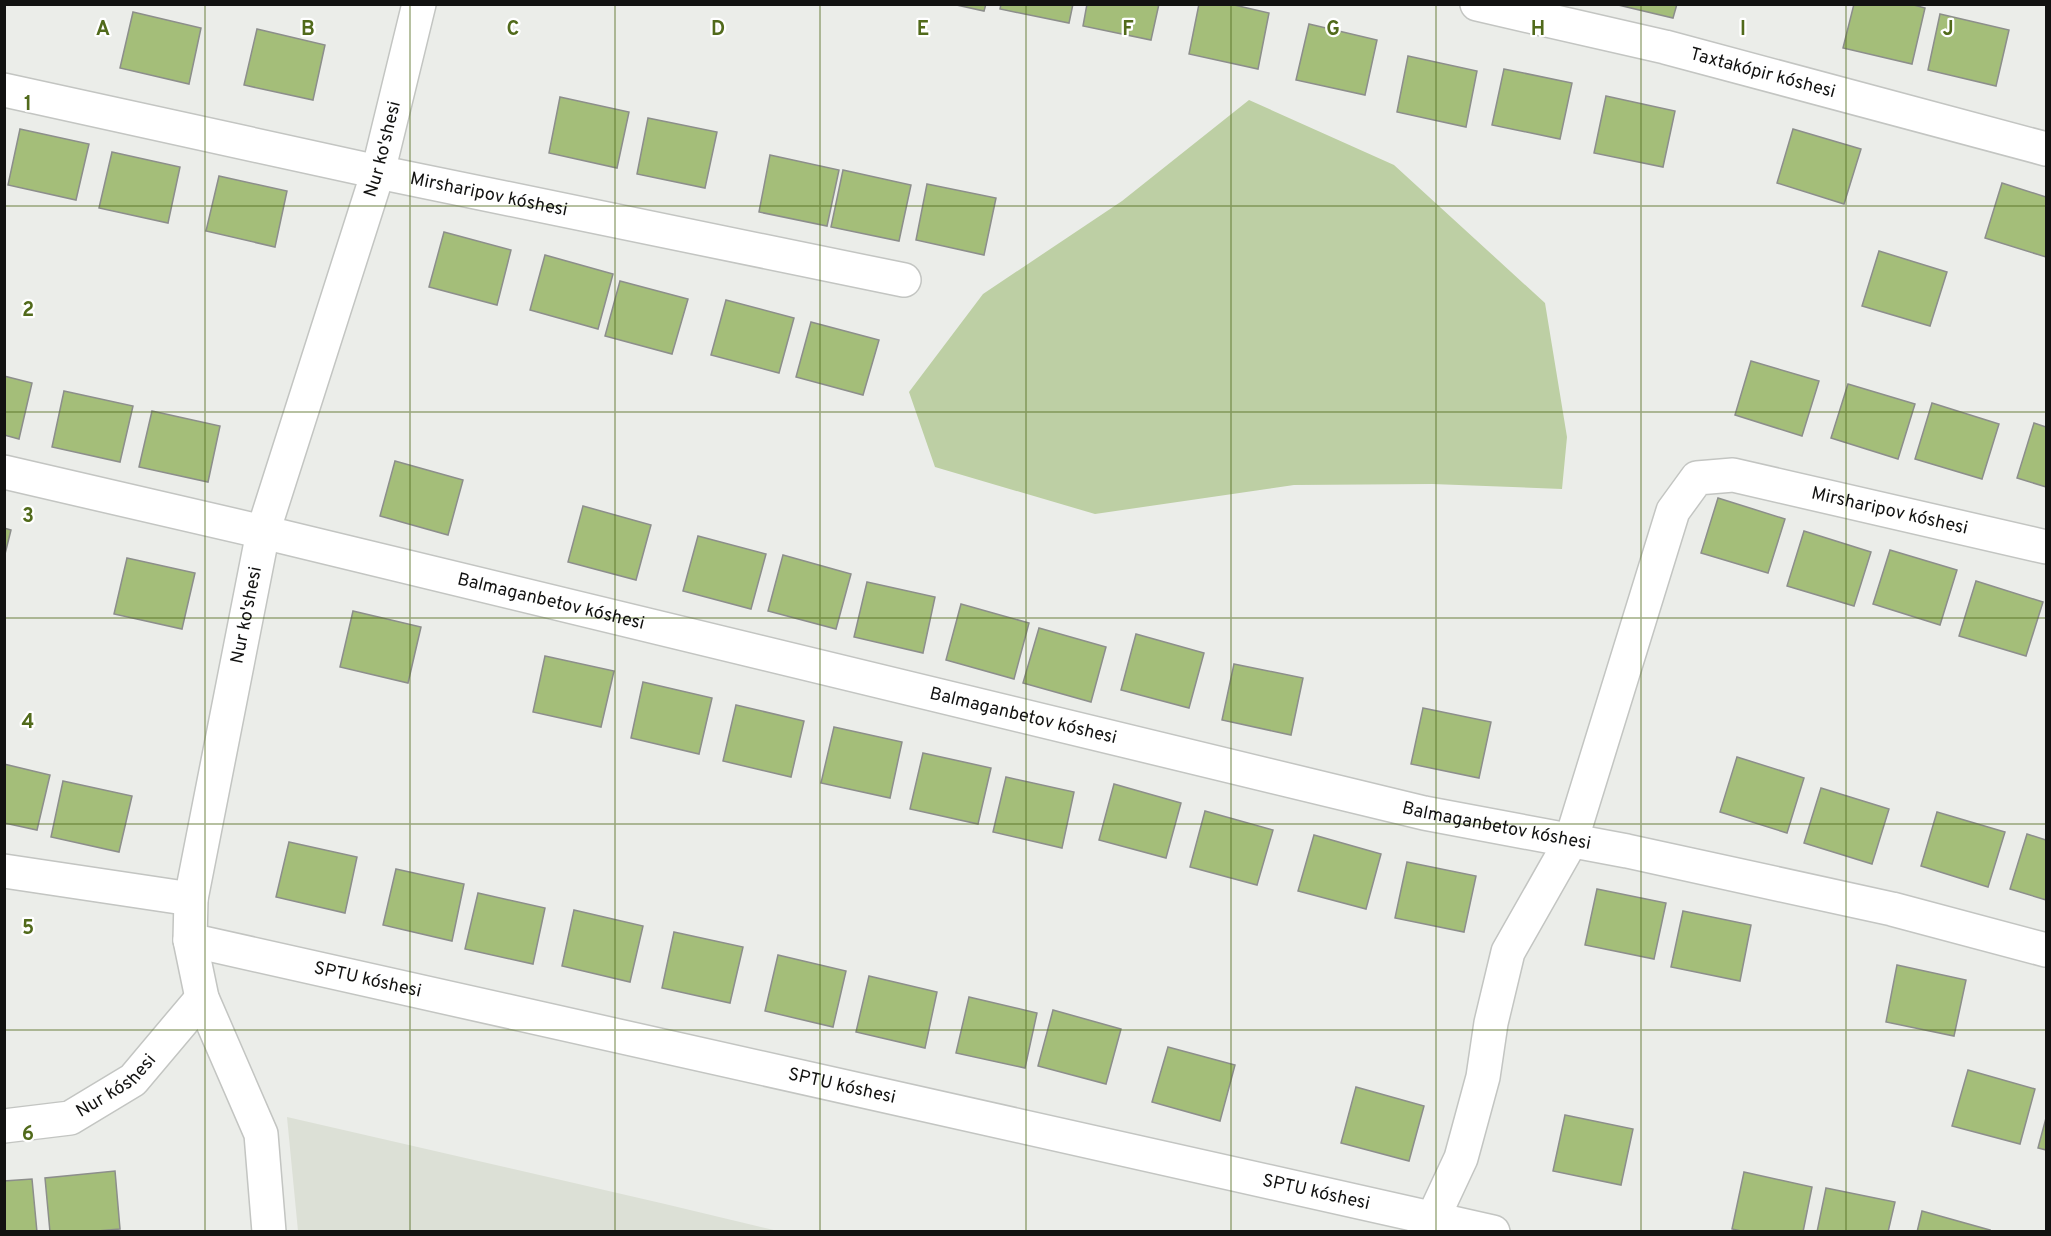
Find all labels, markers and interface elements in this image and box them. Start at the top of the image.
text: A [96,17,110,43]
text: B [301,17,315,43]
text: C [507,17,519,43]
text: D [711,17,725,43]
text: E [917,17,929,43]
text: F [1122,17,1134,43]
text: G [1326,17,1340,43]
text: H [1531,17,1545,43]
text: I [1740,17,1746,43]
text: J [1942,17,1954,43]
street label: Taxtakópir kóshesi [1687,43,1838,104]
text: 1 [24,92,32,118]
street label: Nur ko'shesi [359,99,406,200]
street label: Mirsharipov kóshesi [408,167,570,222]
text: 2 [22,298,34,324]
street label: Mirsharipov kóshesi [1809,482,1970,540]
text: 3 [22,504,34,530]
street label: Nur ko'shesi [226,565,267,666]
street label: Balmaganbetov kóshesi [455,568,647,635]
street label: Balmaganbetov kóshesi [927,682,1119,750]
text: 4 [22,710,34,736]
street label: Balmaganbetov kóshesi [1400,797,1593,855]
text: 5 [22,916,34,942]
street label: SPTU kóshesi [312,957,424,1003]
street label: Nur kóshesi [72,1049,161,1123]
street label: SPTU kóshesi [786,1063,898,1109]
text: 6 [22,1122,34,1148]
street label: SPTU kóshesi [1260,1169,1372,1216]

